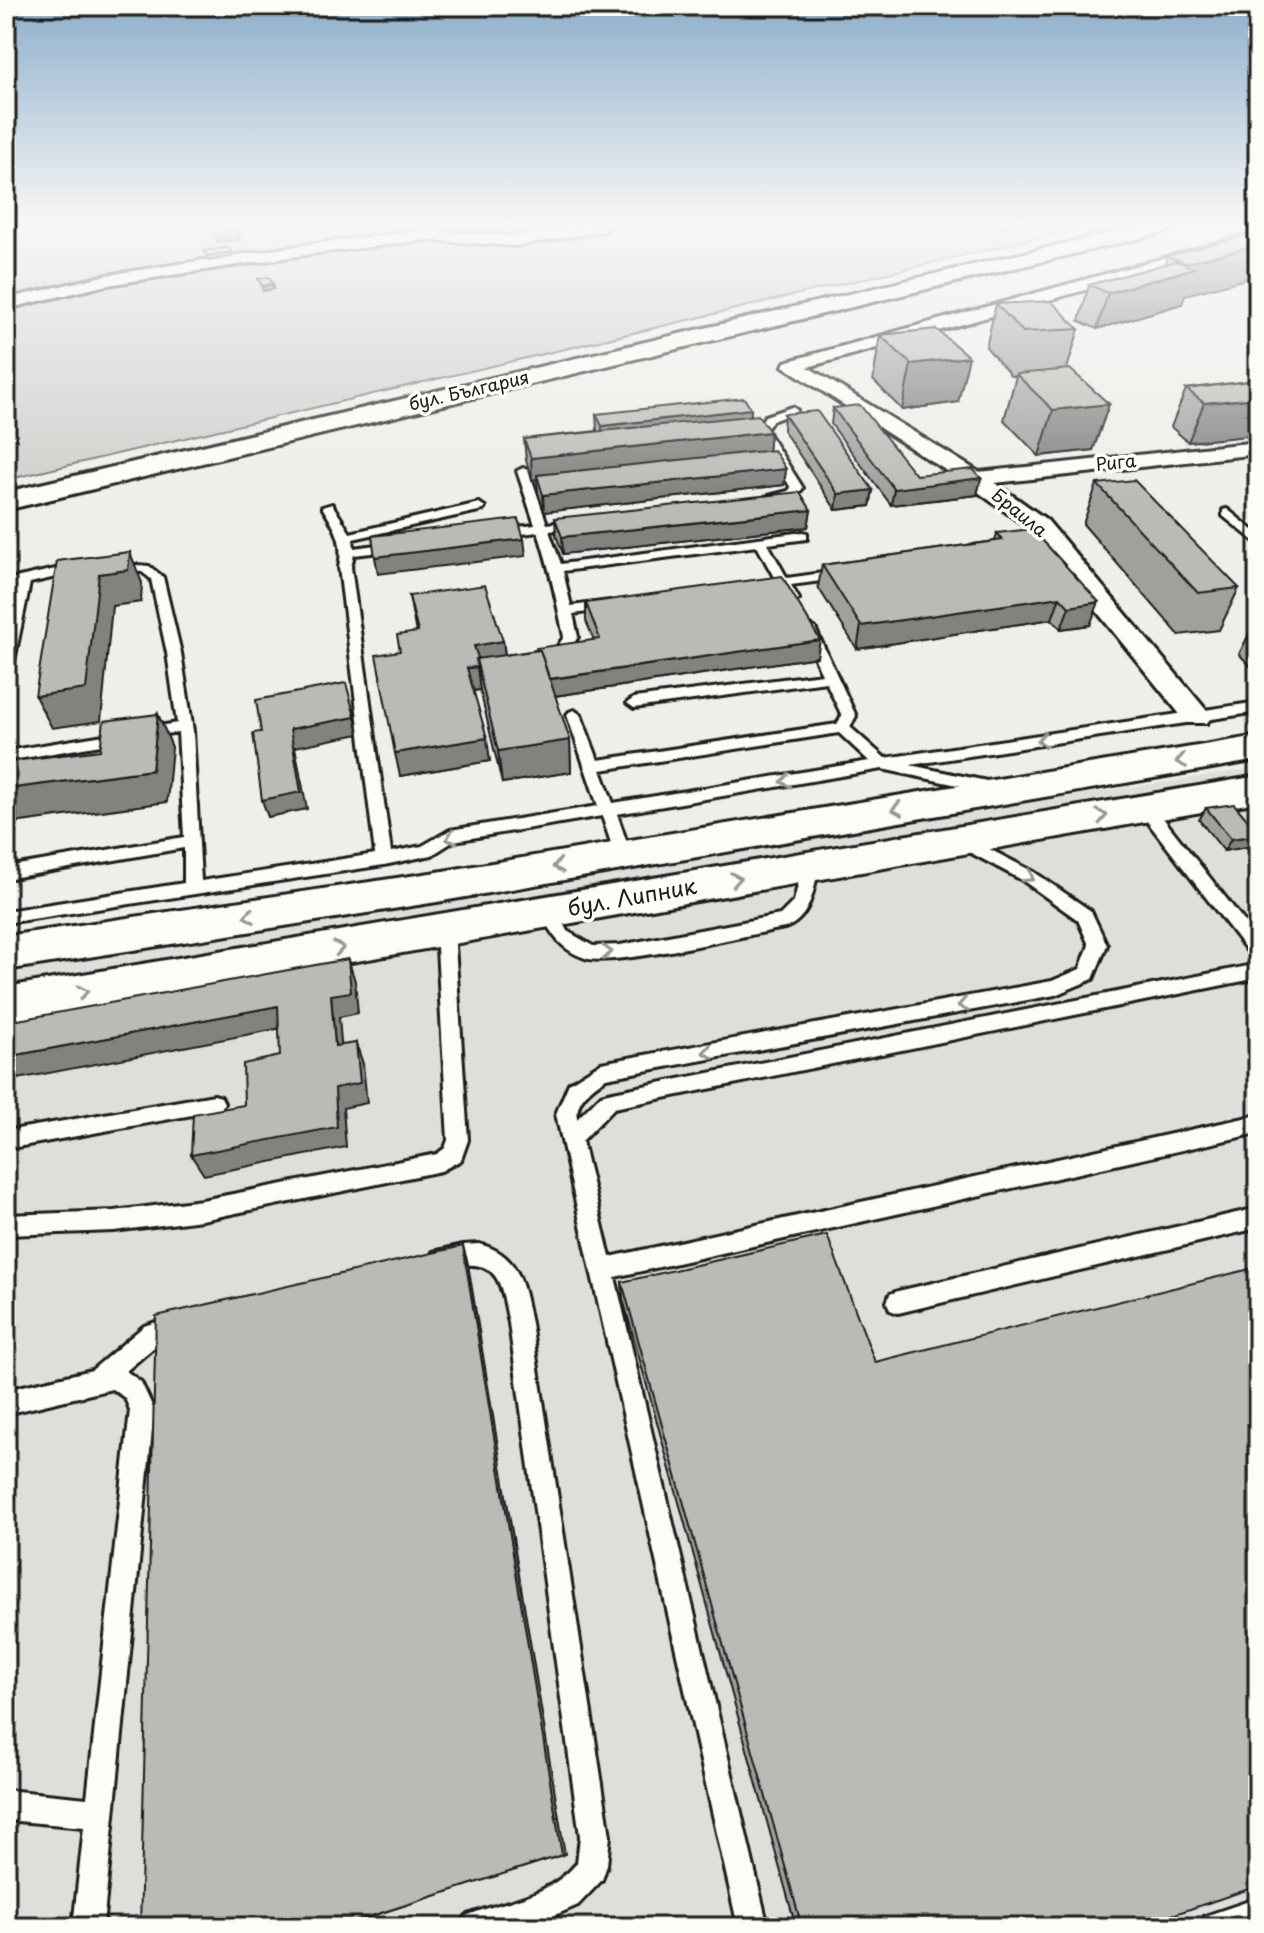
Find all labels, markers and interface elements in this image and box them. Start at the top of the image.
street label: бул. България [406,363,532,417]
street label: Рига [1094,446,1138,477]
street label: Браила [986,481,1054,543]
one-way arrow [1036,731,1049,748]
one-way arrow [1174,751,1188,768]
one-way arrow [779,772,793,789]
one-way arrow [890,800,904,817]
one-way arrow [1096,808,1109,825]
one-way arrow [445,828,459,845]
one-way arrow [551,857,565,874]
street label: бул. Липник [565,868,700,923]
one-way arrow [1020,868,1035,883]
one-way arrow [729,871,743,888]
one-way arrow [242,907,256,924]
one-way arrow [332,940,346,957]
one-way arrow [601,944,614,961]
one-way arrow [76,984,90,1001]
one-way arrow [957,995,970,1012]
one-way arrow [701,1042,714,1059]

